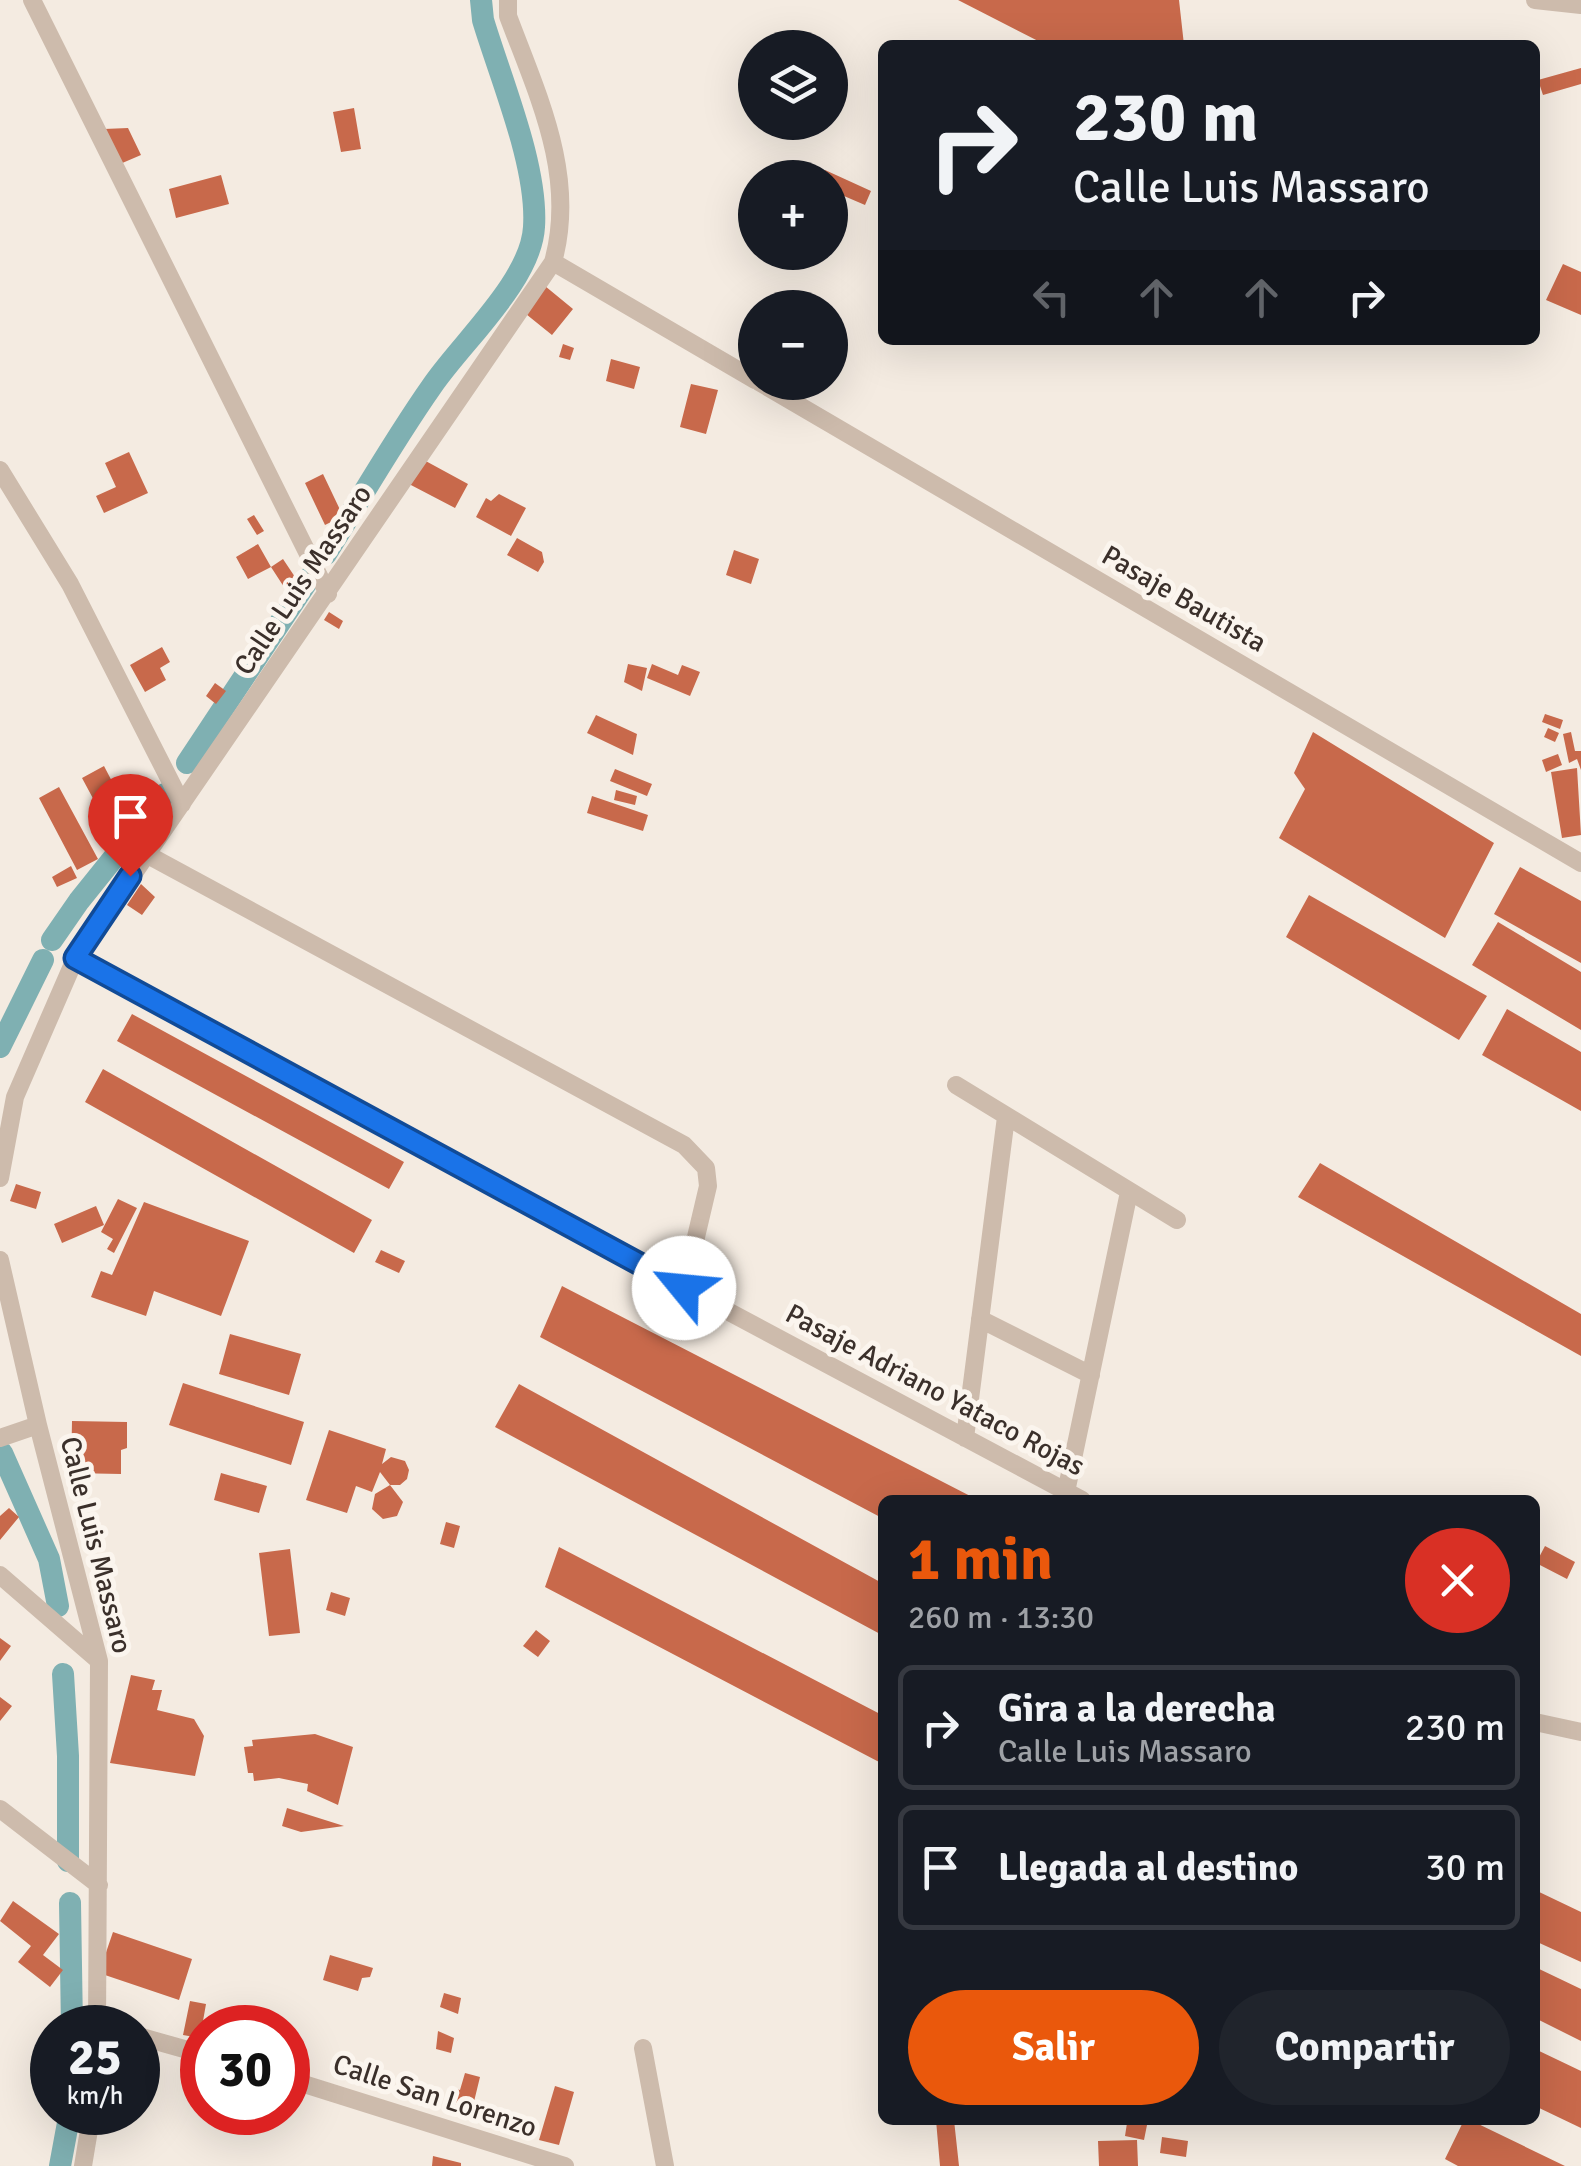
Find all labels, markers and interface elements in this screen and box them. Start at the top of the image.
map controls [738,30,848,400]
button: layers [738,30,848,140]
text: 230 m [1073,74,1258,160]
icon: right [908,80,1038,210]
button: + [738,160,848,270]
text: Calle Luis Massaro [1073,160,1430,215]
icon: left [1024,270,1079,325]
icon: ahead [1129,270,1184,325]
icon: ahead [1234,270,1289,325]
icon: right [1339,270,1394,325]
button: − [738,290,848,400]
street label: Calle Luis Massaro [227,479,379,681]
street label: Pasaje Bautista [1096,538,1272,660]
pin [88,774,173,877]
icon: arrive [103,789,158,844]
position arrow [632,1236,736,1340]
street label: Pasaje Adriano Yataco Rojas [780,1297,1090,1483]
street label: Calle Luis Massaro [53,1433,139,1657]
text: 1 min [908,1523,1053,1597]
button: close [1405,1528,1510,1633]
text: 260 m · 13:30 [908,1598,1094,1637]
text: Gira a la derecha [998,1685,1275,1732]
icon: right [913,1700,968,1755]
text: 230 m [1405,1704,1505,1751]
text: Calle Luis Massaro [998,1732,1252,1771]
icon: arrive [913,1840,968,1895]
text: Llegada al destino [998,1844,1298,1891]
text: 30 m [1425,1844,1505,1891]
button: Salir [908,1990,1199,2105]
button: Compartir [1219,1990,1510,2105]
speed limit sign: 30 [180,2005,310,2135]
text: 25 [68,2027,122,2089]
street label: Calle San Lorenzo [329,2047,541,2145]
text: km/h [67,2080,123,2111]

